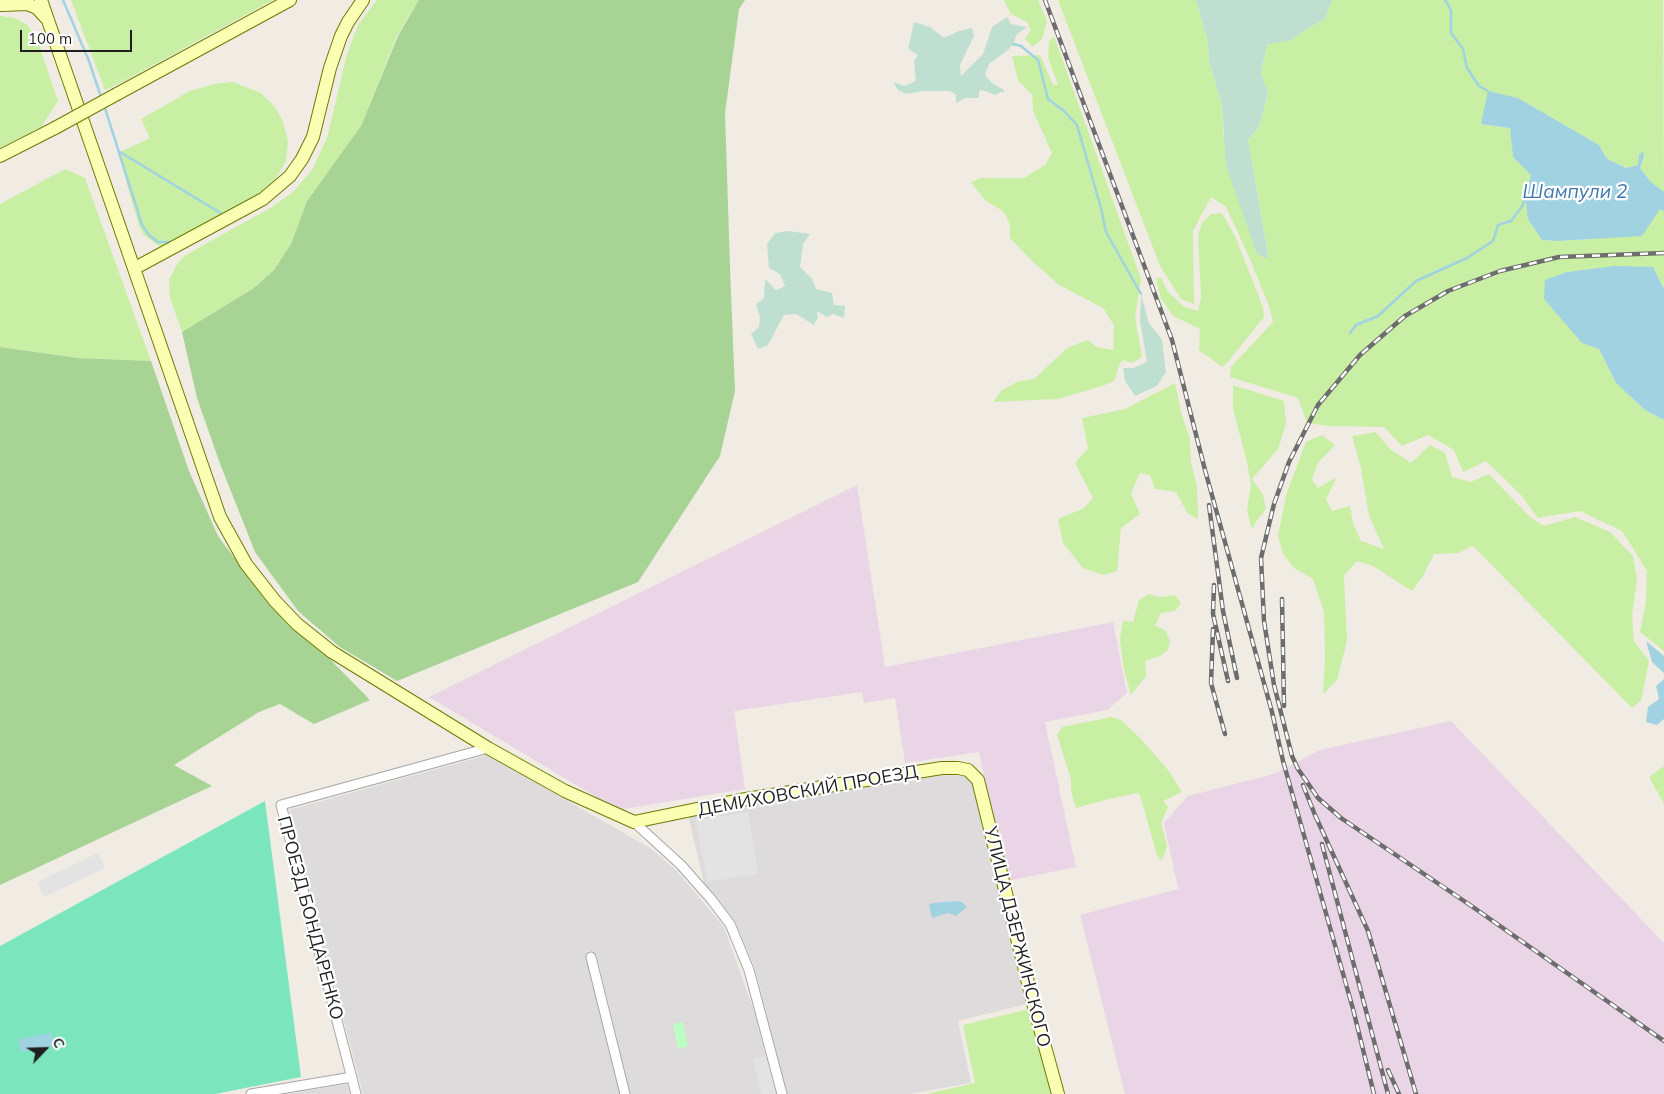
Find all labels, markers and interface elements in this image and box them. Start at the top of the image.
scale bar [22,20,135,52]
text: 100 m [28,29,72,48]
water label: Шампули 2 [1523,181,1627,203]
street label: ДЕМИХОВСКИЙ ПРОЕЗД [696,761,920,821]
street label: ПРОЕЗД БОНДАРЕНКО [272,814,348,1022]
street label: УЛИЦА ДЗЕРЖИНСКОГО [979,824,1055,1050]
north arrow [20,1024,70,1074]
text: С [49,1035,69,1051]

